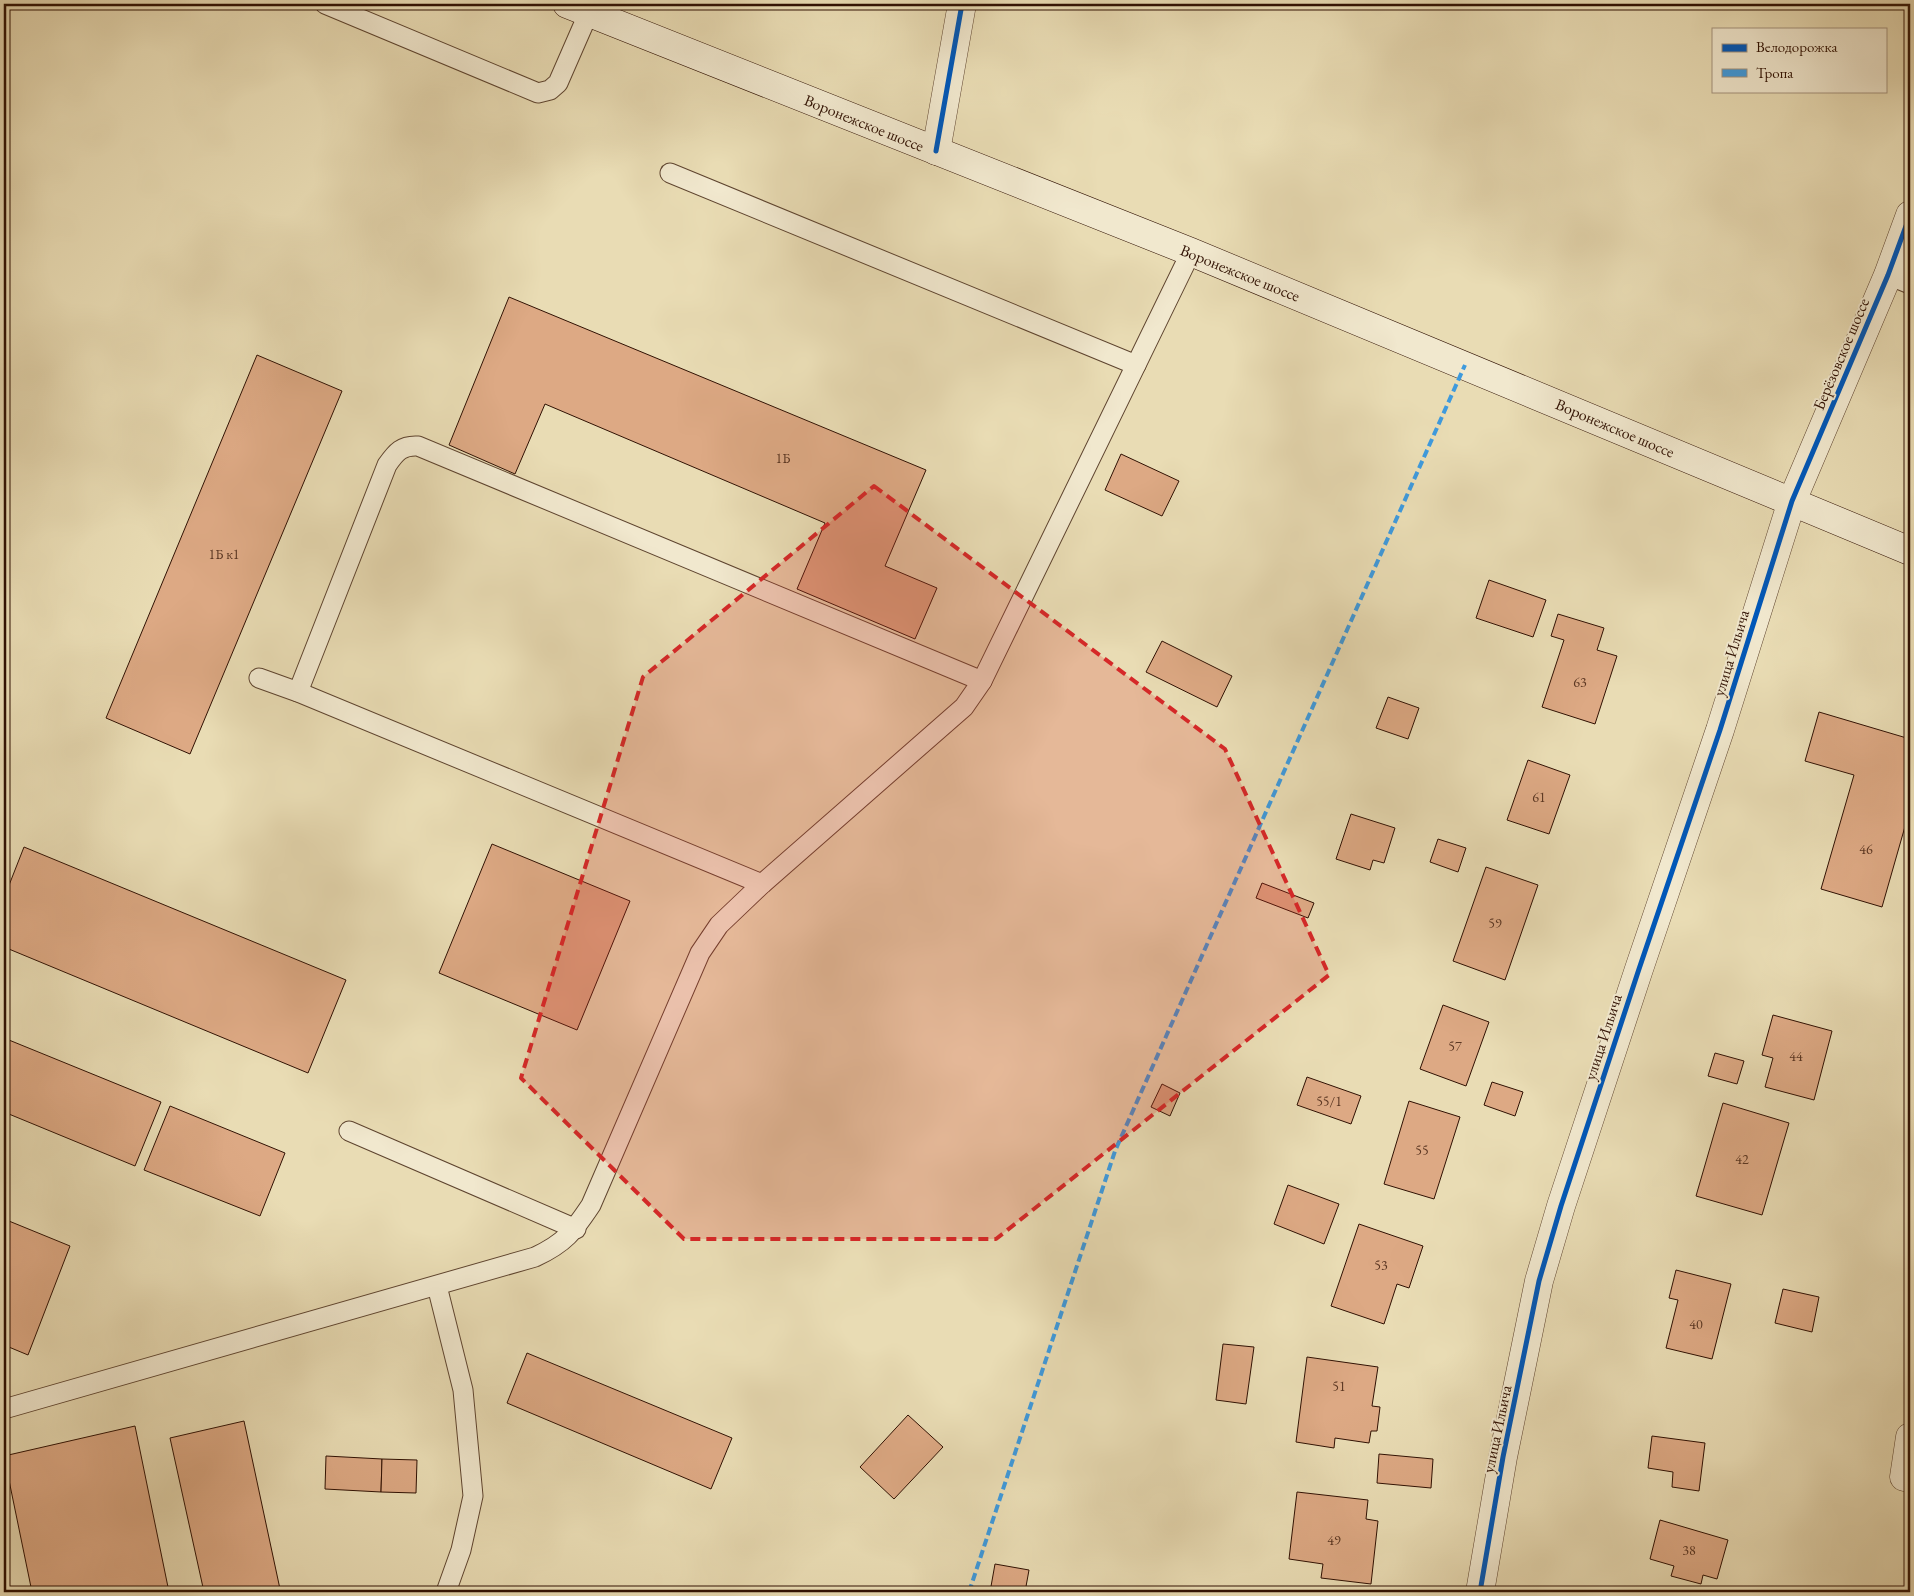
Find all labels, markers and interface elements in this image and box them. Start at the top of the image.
legend [1712,28,1886,92]
text: Велодорожка [1756,37,1837,56]
text: Тропа [1756,63,1793,82]
street label: Воронежское шоссе [801,89,927,157]
street label: Воронежское шоссе [1177,239,1303,307]
street label: Берёзовское шоссе [1808,295,1874,413]
street label: Воронежское шоссе [1552,393,1678,463]
house number: 1Б [776,449,790,467]
house number: 1Б к1 [208,545,240,563]
street label: улица Ильича [1708,607,1754,699]
house number: 63 [1573,673,1587,691]
house number: 61 [1532,788,1546,806]
house number: 46 [1859,840,1873,858]
house number: 59 [1488,914,1502,932]
street label: улица Ильича [1579,991,1627,1083]
house number: 57 [1448,1037,1462,1055]
house number: 44 [1789,1047,1803,1065]
house number: 55/1 [1316,1092,1342,1110]
house number: 55 [1415,1141,1429,1159]
house number: 42 [1735,1150,1749,1168]
house number: 53 [1374,1256,1388,1274]
house number: 40 [1689,1315,1703,1333]
house number: 51 [1332,1377,1346,1395]
street label: улица Ильича [1477,1383,1517,1475]
house number: 49 [1327,1531,1341,1549]
house number: 38 [1682,1541,1696,1559]

